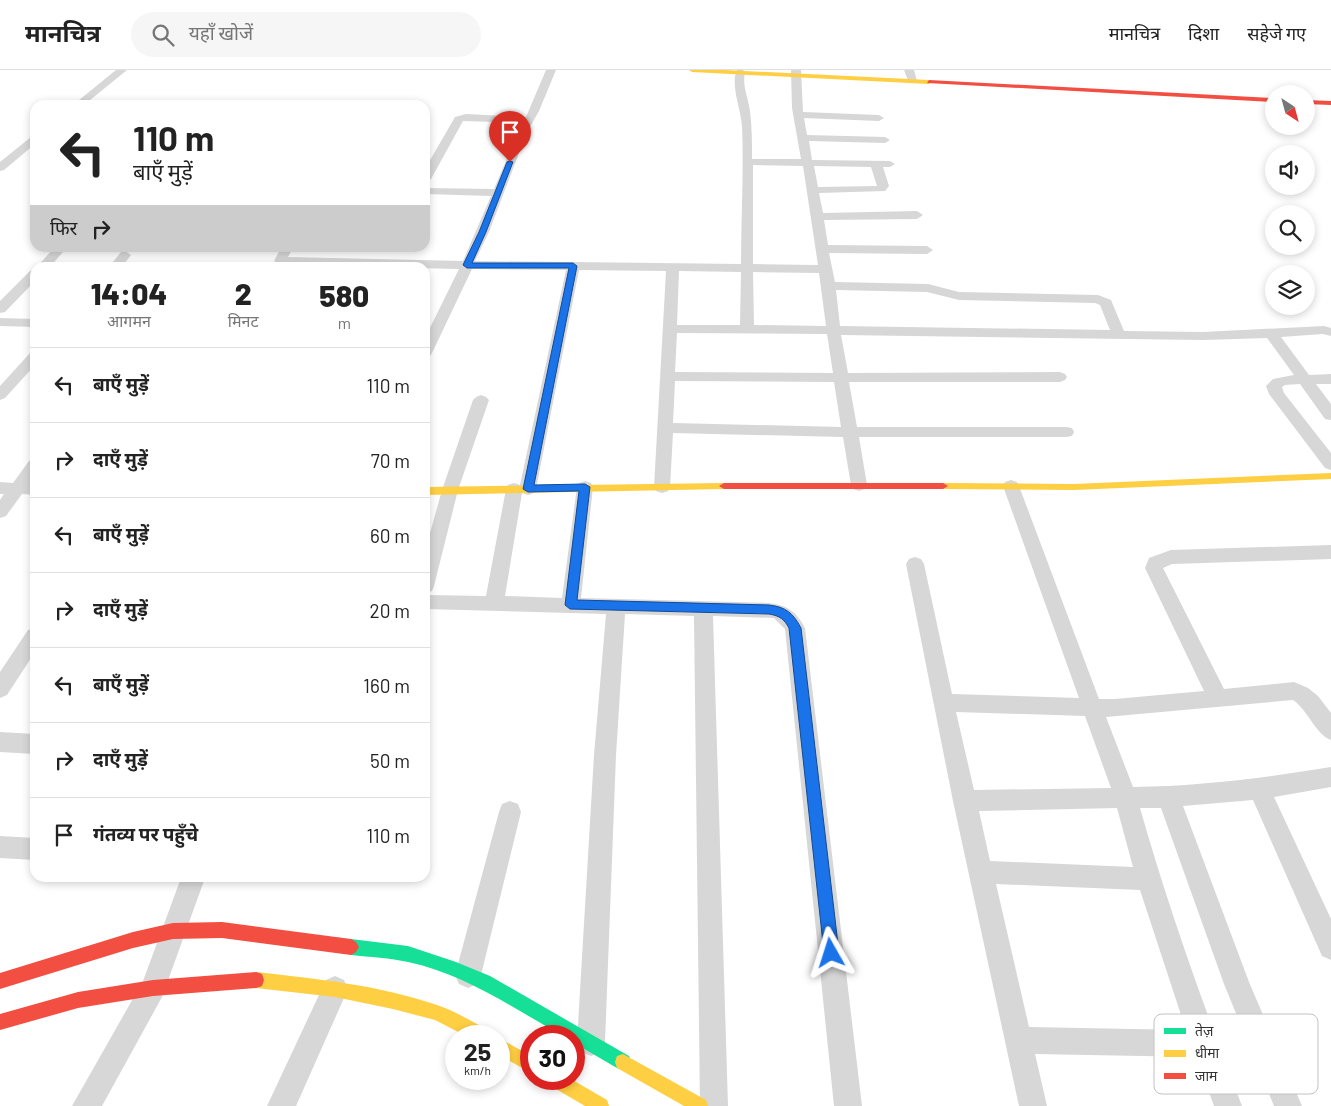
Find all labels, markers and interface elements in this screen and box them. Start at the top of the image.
search box [131,12,481,57]
text: मानचित्र [25,18,101,47]
icon: search [149,21,177,49]
text: यहाँ खोजें [189,21,253,44]
text: मानचित्र [1109,22,1160,44]
text: दिशा [1188,22,1219,44]
text: सहेजे गए [1247,22,1306,44]
north arrow [1265,85,1315,135]
map controls [1265,85,1315,315]
pin [489,111,531,162]
text: 110 m [133,116,214,158]
icon: arrive [496,118,524,146]
icon: left [50,120,115,185]
button: sound [1265,145,1315,195]
text: बाएँ मुड़ें [133,158,193,184]
button: search [1265,205,1315,255]
icon: right [87,215,115,243]
text: फिर [50,216,77,239]
button: layers [1265,265,1315,315]
text: 14:04 [91,275,167,311]
text: 2 [235,275,252,311]
text: 580 [319,277,369,313]
text: आगमन [107,311,151,330]
text: मिनट [228,311,259,330]
text: m [338,313,351,332]
icon: left [50,371,78,399]
text: बाएँ मुड़ें [93,372,149,395]
text: 110 m [366,374,410,397]
icon: right [50,446,78,474]
text: दाएँ मुड़ें [93,447,148,470]
text: 70 m [371,449,410,472]
icon: left [50,521,78,549]
text: बाएँ मुड़ें [93,522,149,545]
text: 60 m [370,524,410,547]
icon: right [50,596,78,624]
text: दाएँ मुड़ें [93,597,148,620]
text: 20 m [370,599,410,622]
icon: left [50,671,78,699]
text: बाएँ मुड़ें [93,672,149,695]
text: 160 m [363,674,410,697]
icon: right [50,746,78,774]
text: दाएँ मुड़ें [93,747,148,770]
text: 50 m [370,749,410,772]
icon: arrive [50,821,78,849]
text: गंतव्य पर पहुँचे [93,822,198,845]
text: 110 m [366,824,410,847]
position arrow [804,926,856,978]
legend [1154,1014,1318,1094]
text: तेज़ [1195,1022,1214,1039]
speed limit sign: 30 [520,1025,585,1090]
text: 25 [464,1036,491,1066]
text: धीमा [1195,1044,1220,1061]
text: km/h [464,1063,491,1077]
text: जाम [1195,1067,1218,1084]

